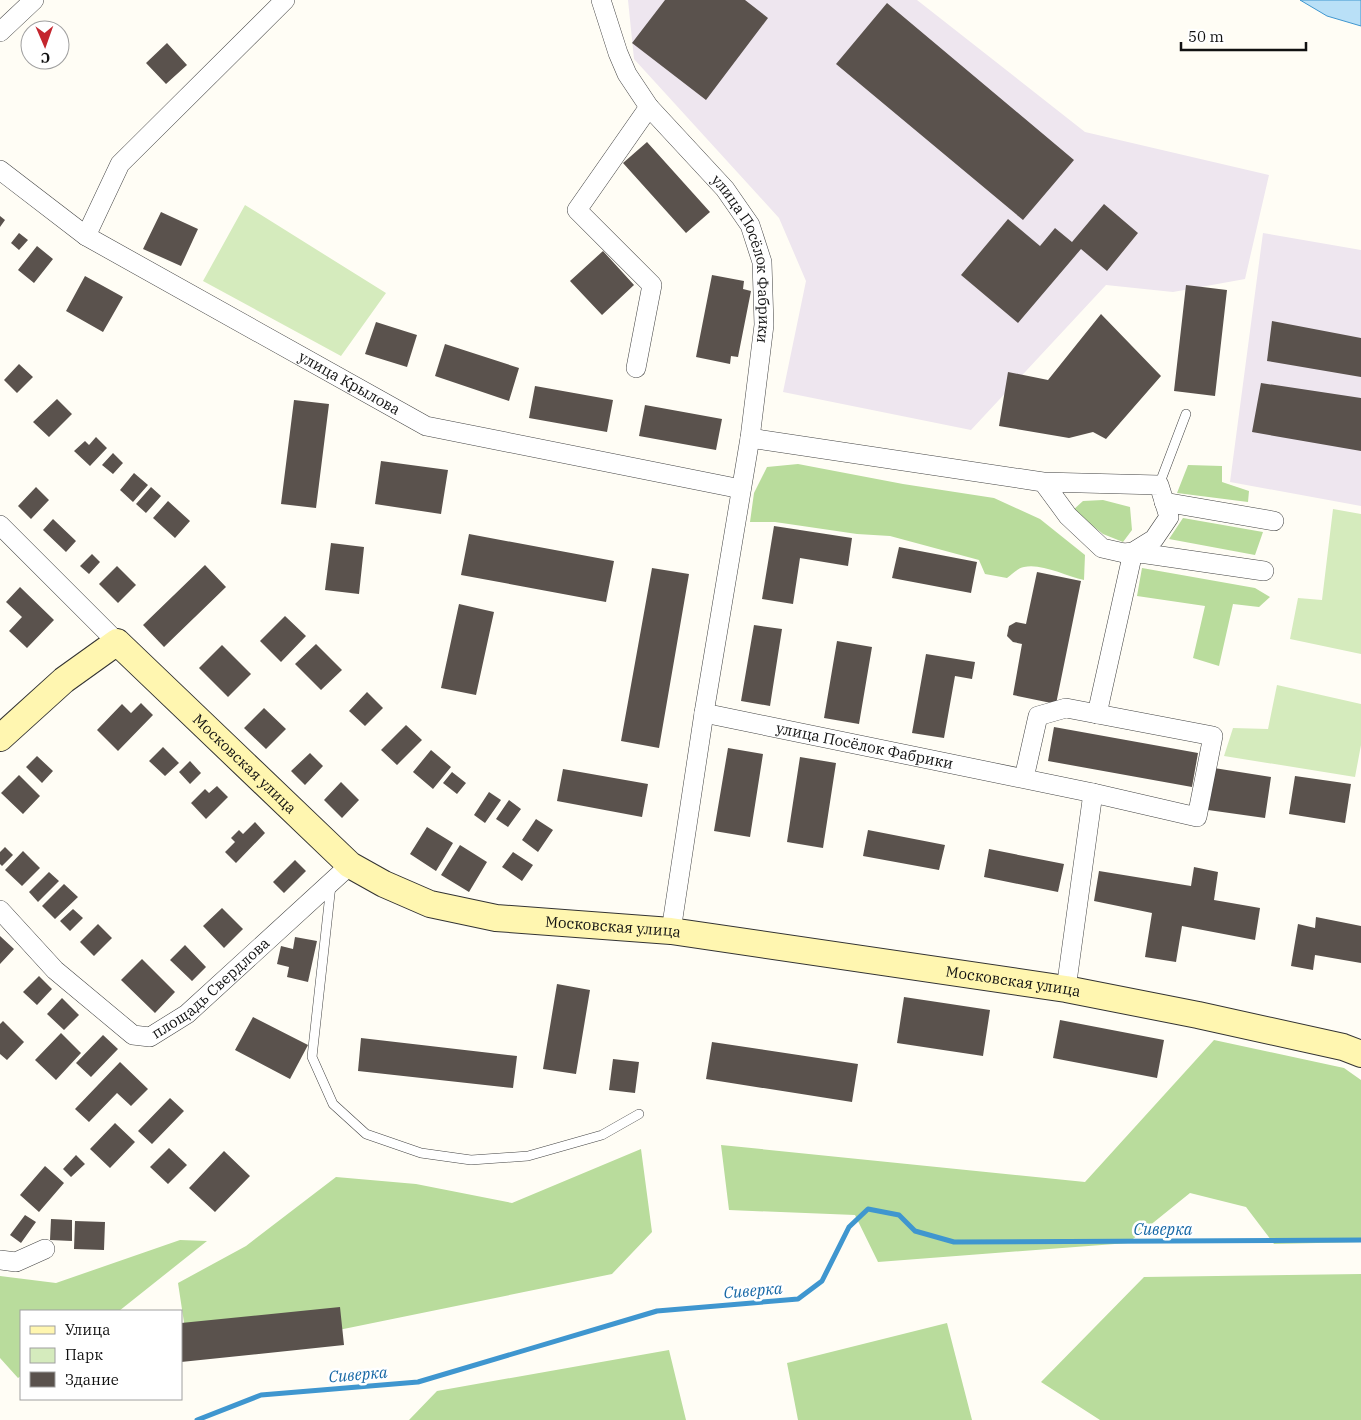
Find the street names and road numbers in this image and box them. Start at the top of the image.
street label: улица Посёлок Фабрики [707,170,774,345]
street label: улица Крылова [295,347,404,419]
street label: Московская улица [189,710,301,818]
street label: улица Посёлок Фабрики [775,718,955,773]
street label: Московская улица [544,912,682,941]
street label: площадь Свердлова [148,933,273,1043]
street label: Московская улица [944,961,1082,1001]

